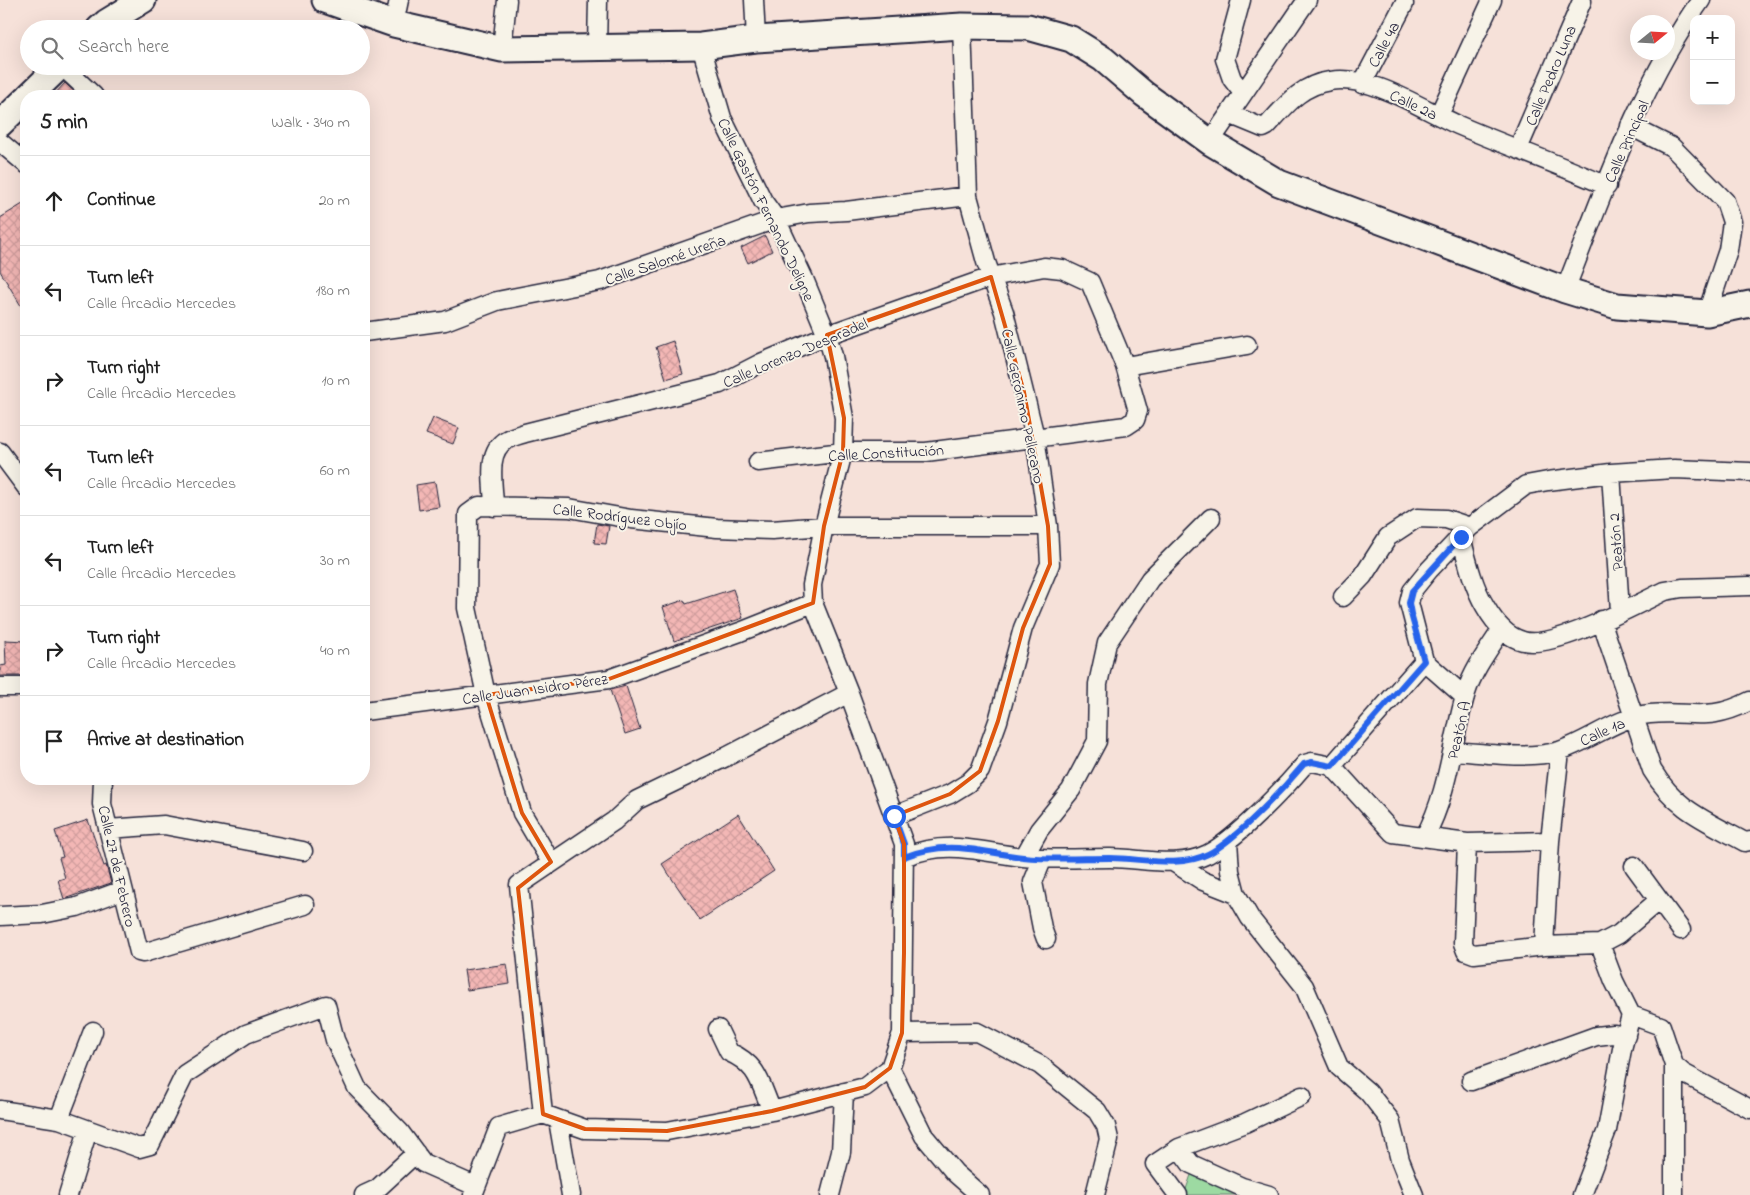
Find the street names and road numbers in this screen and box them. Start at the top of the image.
street label: Calle 4a [1363,18,1407,72]
street label: Calle Pedro Luna [1520,22,1584,130]
street label: Calle 2a [1385,84,1441,127]
street label: Calle Principal [1599,96,1657,187]
street label: Calle Gastón Fernando Deligne [710,114,820,306]
street label: Calle Salomé Ureña [602,229,729,293]
street label: Calle Lorenzo Despradel [720,312,872,395]
street label: Calle Gerónimo Pellerano [994,327,1050,486]
street label: Calle Constitución [828,439,945,469]
street label: Calle Rodríguez Objío [551,498,688,538]
street label: Peatón 2 [1603,512,1631,571]
street label: Calle Juan Isidro Pérez [461,668,610,712]
street label: Peatón A [1442,699,1478,762]
street label: Calle 1a [1576,712,1629,753]
street label: Calle 27 de Febrero [90,803,142,930]

